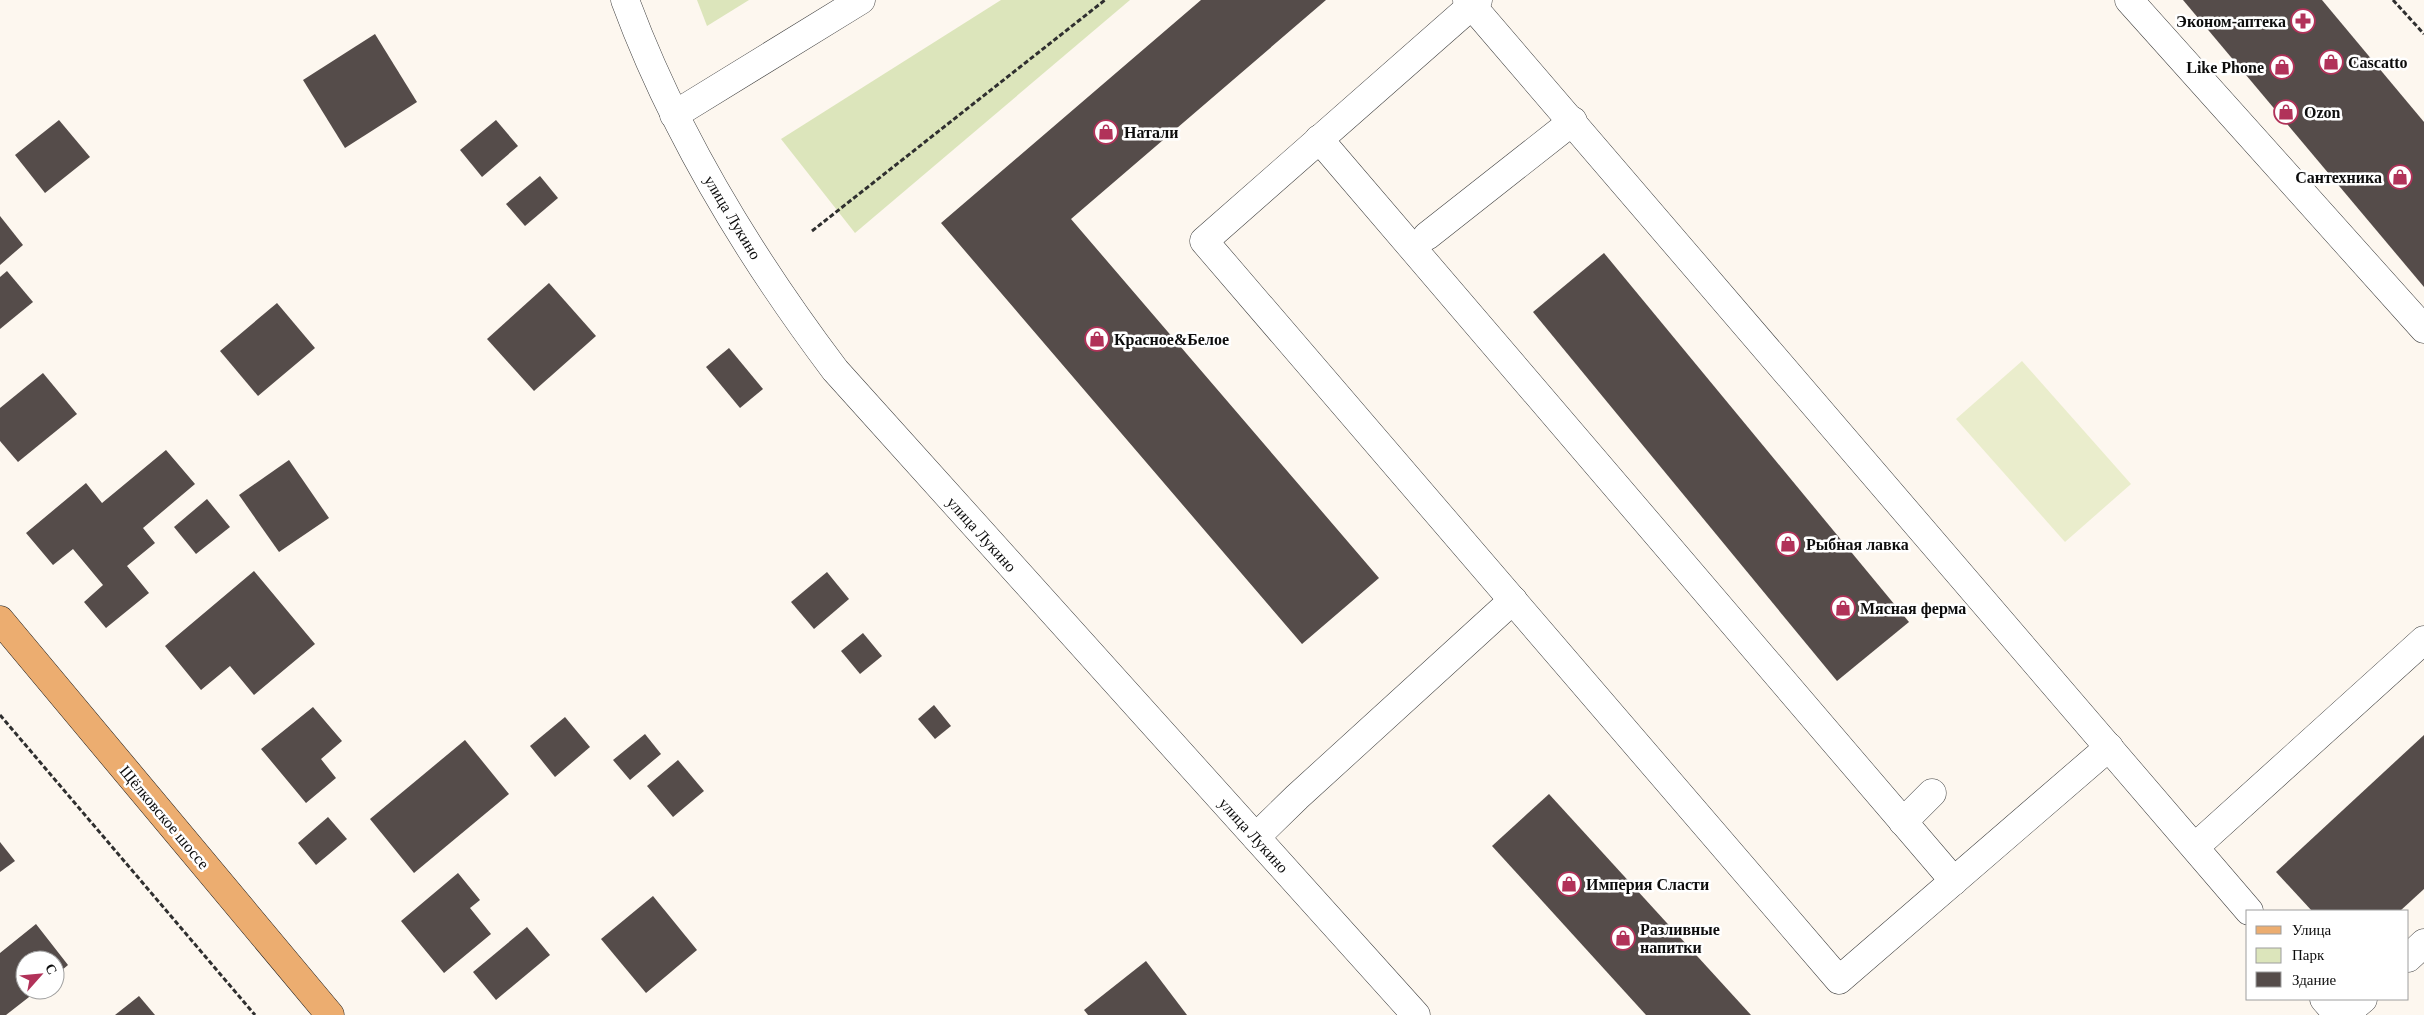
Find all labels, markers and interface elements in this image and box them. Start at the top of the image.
pharmacy icon: Эконом-аптека [2290,8,2316,34]
place label: Эконом-аптека [2176,13,2286,30]
shop icon: Cascatto [2318,49,2344,75]
shop icon: Like Phone [2269,54,2295,80]
place label: Cascatto [2348,54,2408,71]
place label: Like Phone [2186,59,2264,76]
shop icon: Ozon [2273,99,2299,125]
place label: Ozon [2304,104,2341,121]
shop icon: Натали [1093,119,1119,145]
place label: Натали [1124,124,1178,141]
shop icon: Сантехника [2387,164,2413,190]
place label: Сантехника [2295,169,2382,186]
street label: улица Лукино [700,172,764,263]
shop icon: Красное&Белое [1084,326,1110,352]
place label: Красное&Белое [1114,331,1229,349]
street label: улица Лукино [943,493,1020,576]
shop icon: Рыбная лавка [1775,531,1801,557]
place label: Рыбная лавка [1806,536,1909,553]
shop icon: Мясная ферма [1830,595,1856,621]
place label: Мясная ферма [1860,600,1966,618]
street label: Щёлковское шоссе [116,762,213,873]
street label: улица Лукино [1215,794,1292,877]
shop icon: Империя Сласти [1556,871,1582,897]
place label: Империя Сласти [1586,876,1709,894]
legend [2246,910,2409,1000]
place label: Разливные напитки [1640,921,1720,956]
text: Улица [2292,922,2331,938]
shop icon: Разливные напитки [1610,925,1636,951]
text: Парк [2292,947,2325,963]
north arrow [15,950,65,1000]
text: С [42,961,60,977]
text: Здание [2292,972,2336,988]

